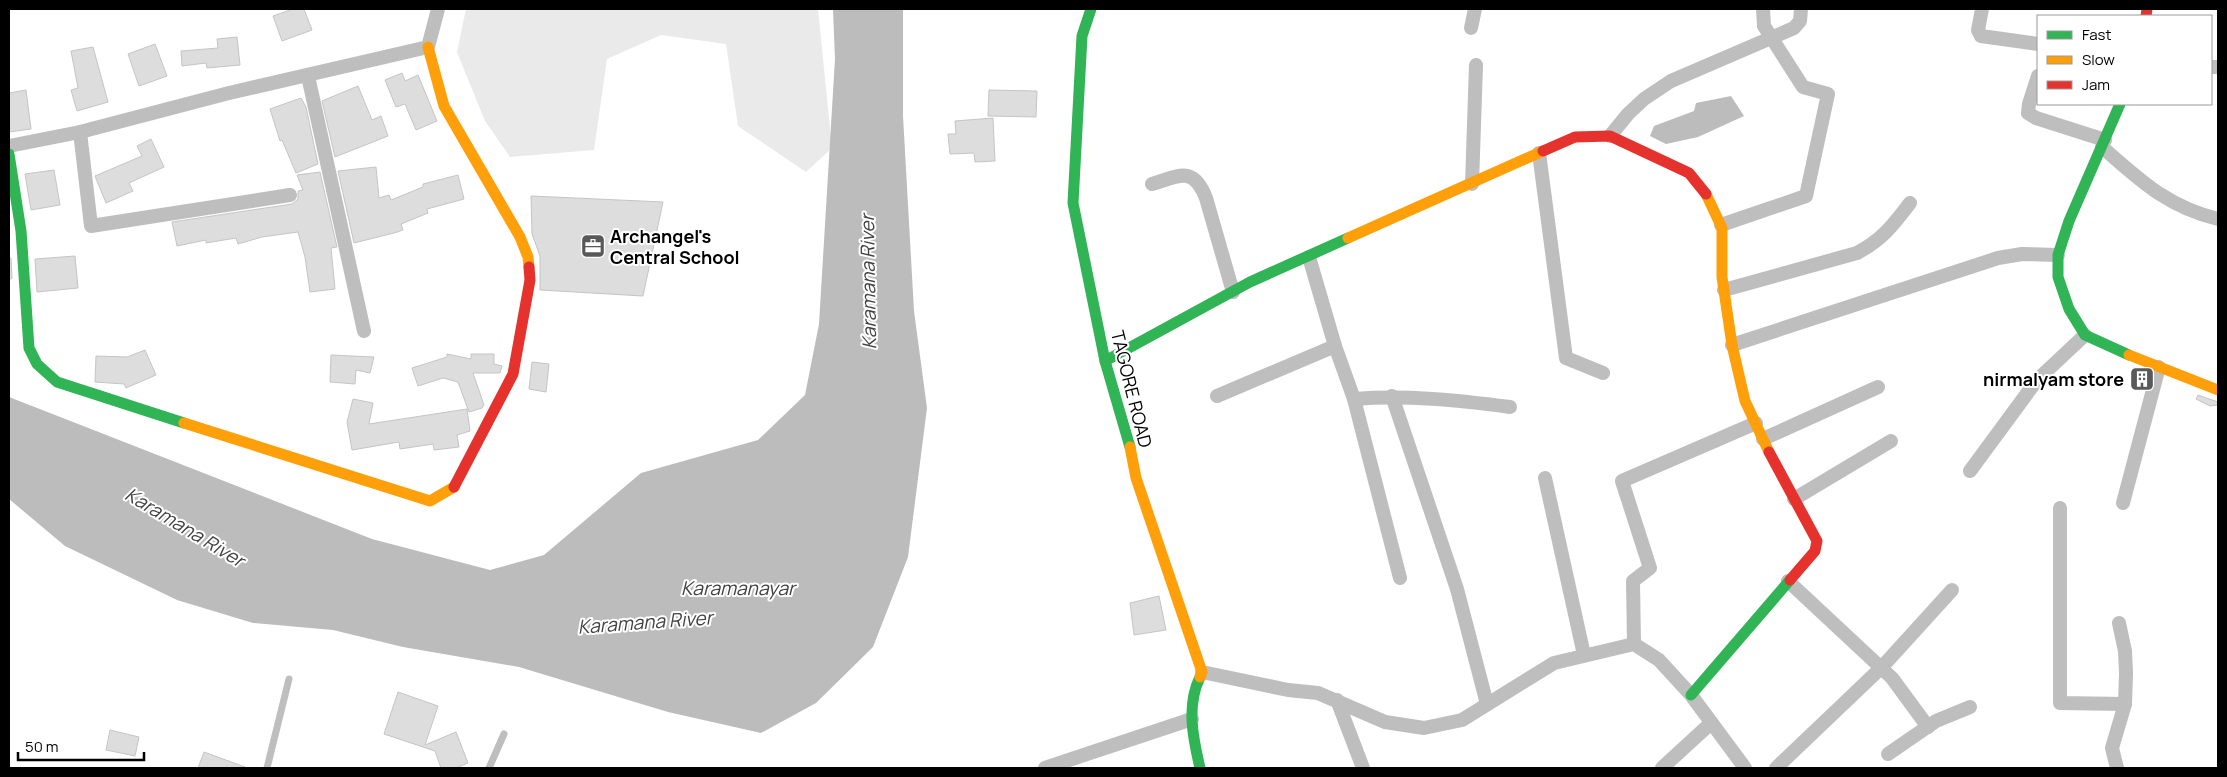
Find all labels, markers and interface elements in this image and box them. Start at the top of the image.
legend [2037,15,2212,105]
text: Fast [2082,24,2111,45]
text: Slow [2082,49,2115,70]
text: Jam [2082,74,2110,95]
water label: Karamana River [854,212,882,350]
place label: Archangel's Central School [610,224,740,269]
office icon: Archangel's Central School [580,233,606,259]
street label: TAGORE ROAD [1106,328,1158,450]
building icon: nirmalyam store [2129,366,2155,392]
place label: nirmalyam store [1983,367,2124,391]
water label: Karamana River [121,481,251,574]
water label: Karamanayar [681,575,797,601]
water label: Karamana River [577,604,715,640]
scale bar [18,730,144,762]
text: 50 m [25,736,59,757]

